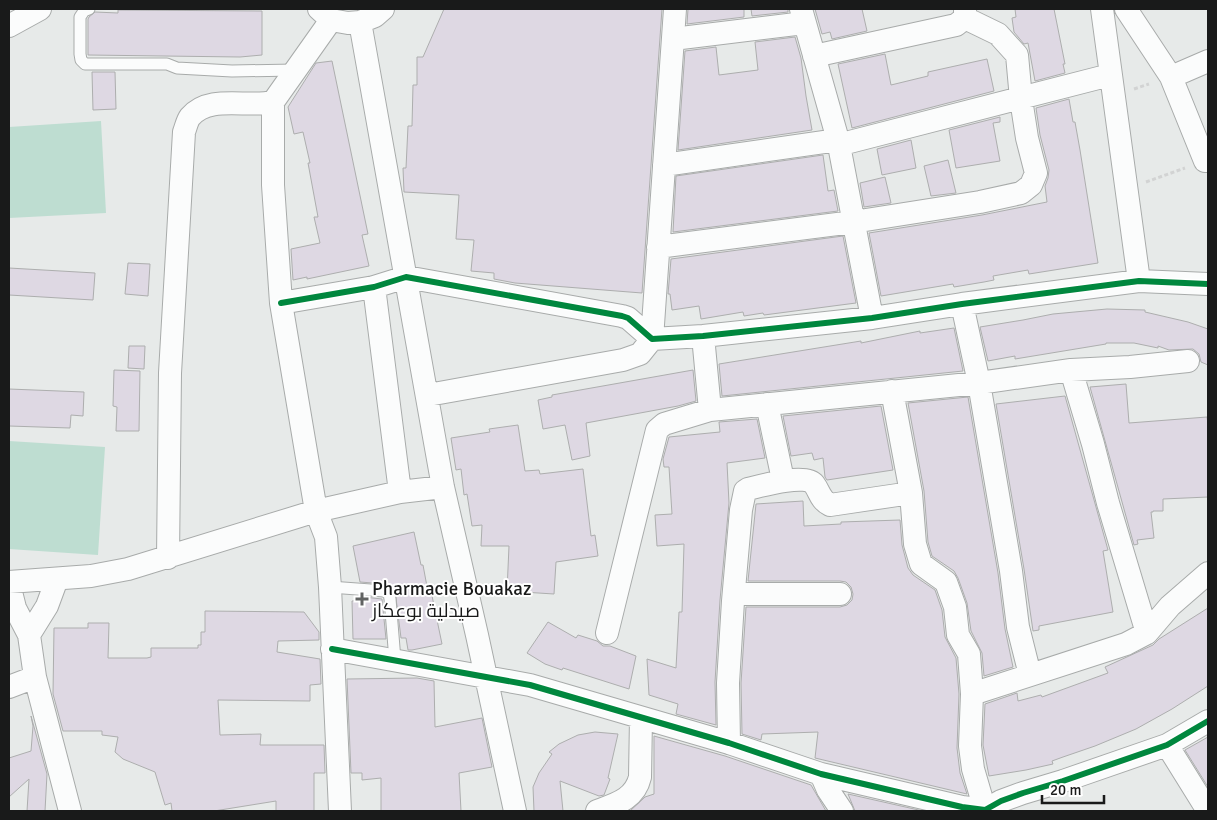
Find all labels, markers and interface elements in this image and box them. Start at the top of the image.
place label: Pharmacie Bouakaz صيدلية بوعكاز [371,577,532,623]
marker: Pharmacie Bouakaz صيدلية بوعكاز [356,593,368,605]
scale bar [1042,772,1104,804]
text: 20 m [1050,781,1081,799]

